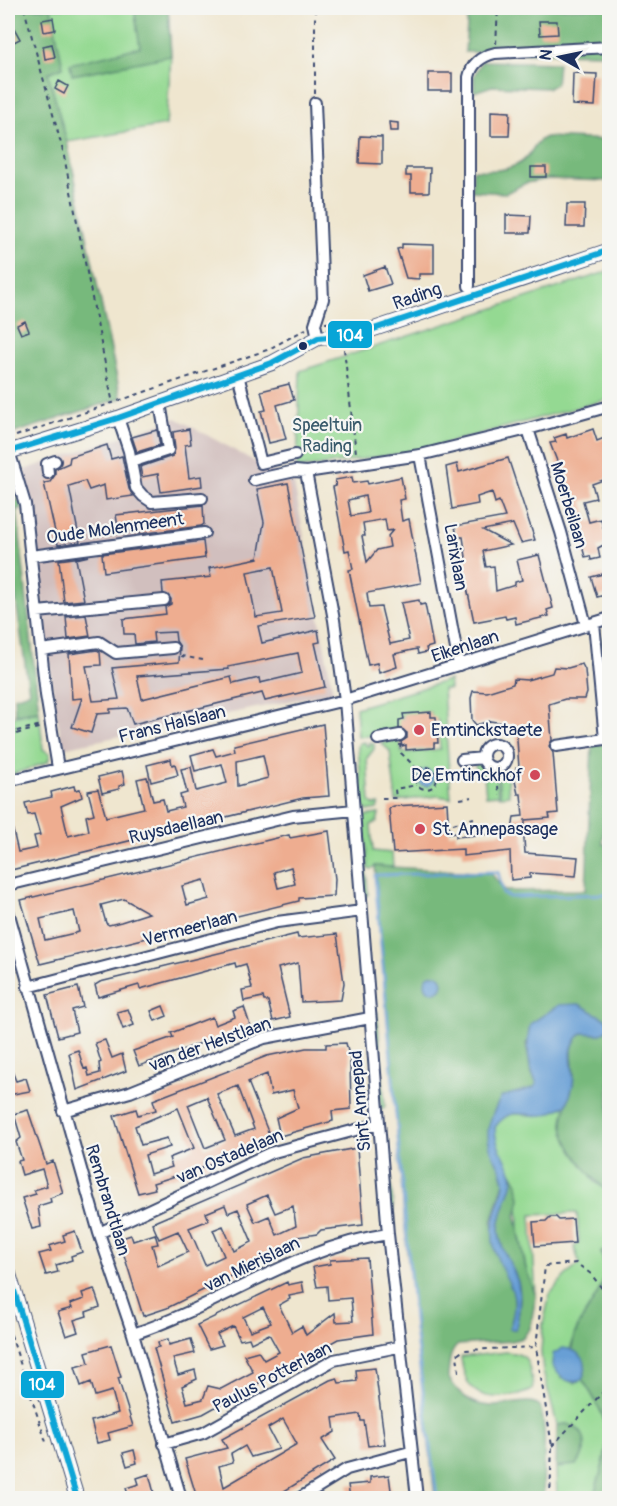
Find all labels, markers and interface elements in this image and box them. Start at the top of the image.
north arrow [530,27,590,87]
text: N [535,48,557,62]
street label: Rading [390,277,444,315]
line badge: 104 [327,320,373,349]
text: 104 [337,326,364,346]
unlabelled marker [297,340,309,352]
park label: Speeltuin Rading [292,414,362,458]
street label: Moerbeilaan [544,459,593,551]
street label: Oude Molenmeent [45,507,186,550]
street label: Larixlaan [438,522,473,592]
street label: Eikenlaan [429,625,502,668]
street label: Frans Halslaan [116,700,228,749]
place label: Emtinckstaete [431,719,542,742]
marker: Emtinckstaete [412,723,426,737]
place label: De Emtinckhof [411,764,524,787]
marker: De Emtinckhof [528,768,542,782]
street label: Ruysdaellaan [127,805,226,850]
place label: St. Annepassage [432,818,558,841]
marker: St. Annepassage [413,822,427,836]
street label: Vermeerlaan [140,905,240,952]
street label: van der Helstlaan [145,1012,274,1078]
street label: Sint Annepad [345,1049,376,1152]
street label: van Ostadelaan [172,1124,287,1190]
street label: Rembrandtlaan [80,1142,135,1259]
street label: van Mierislaan [200,1231,304,1298]
street label: Paulus Potterlaan [209,1336,336,1418]
line badge: 104 [20,1370,65,1399]
text: 104 [29,1375,56,1395]

